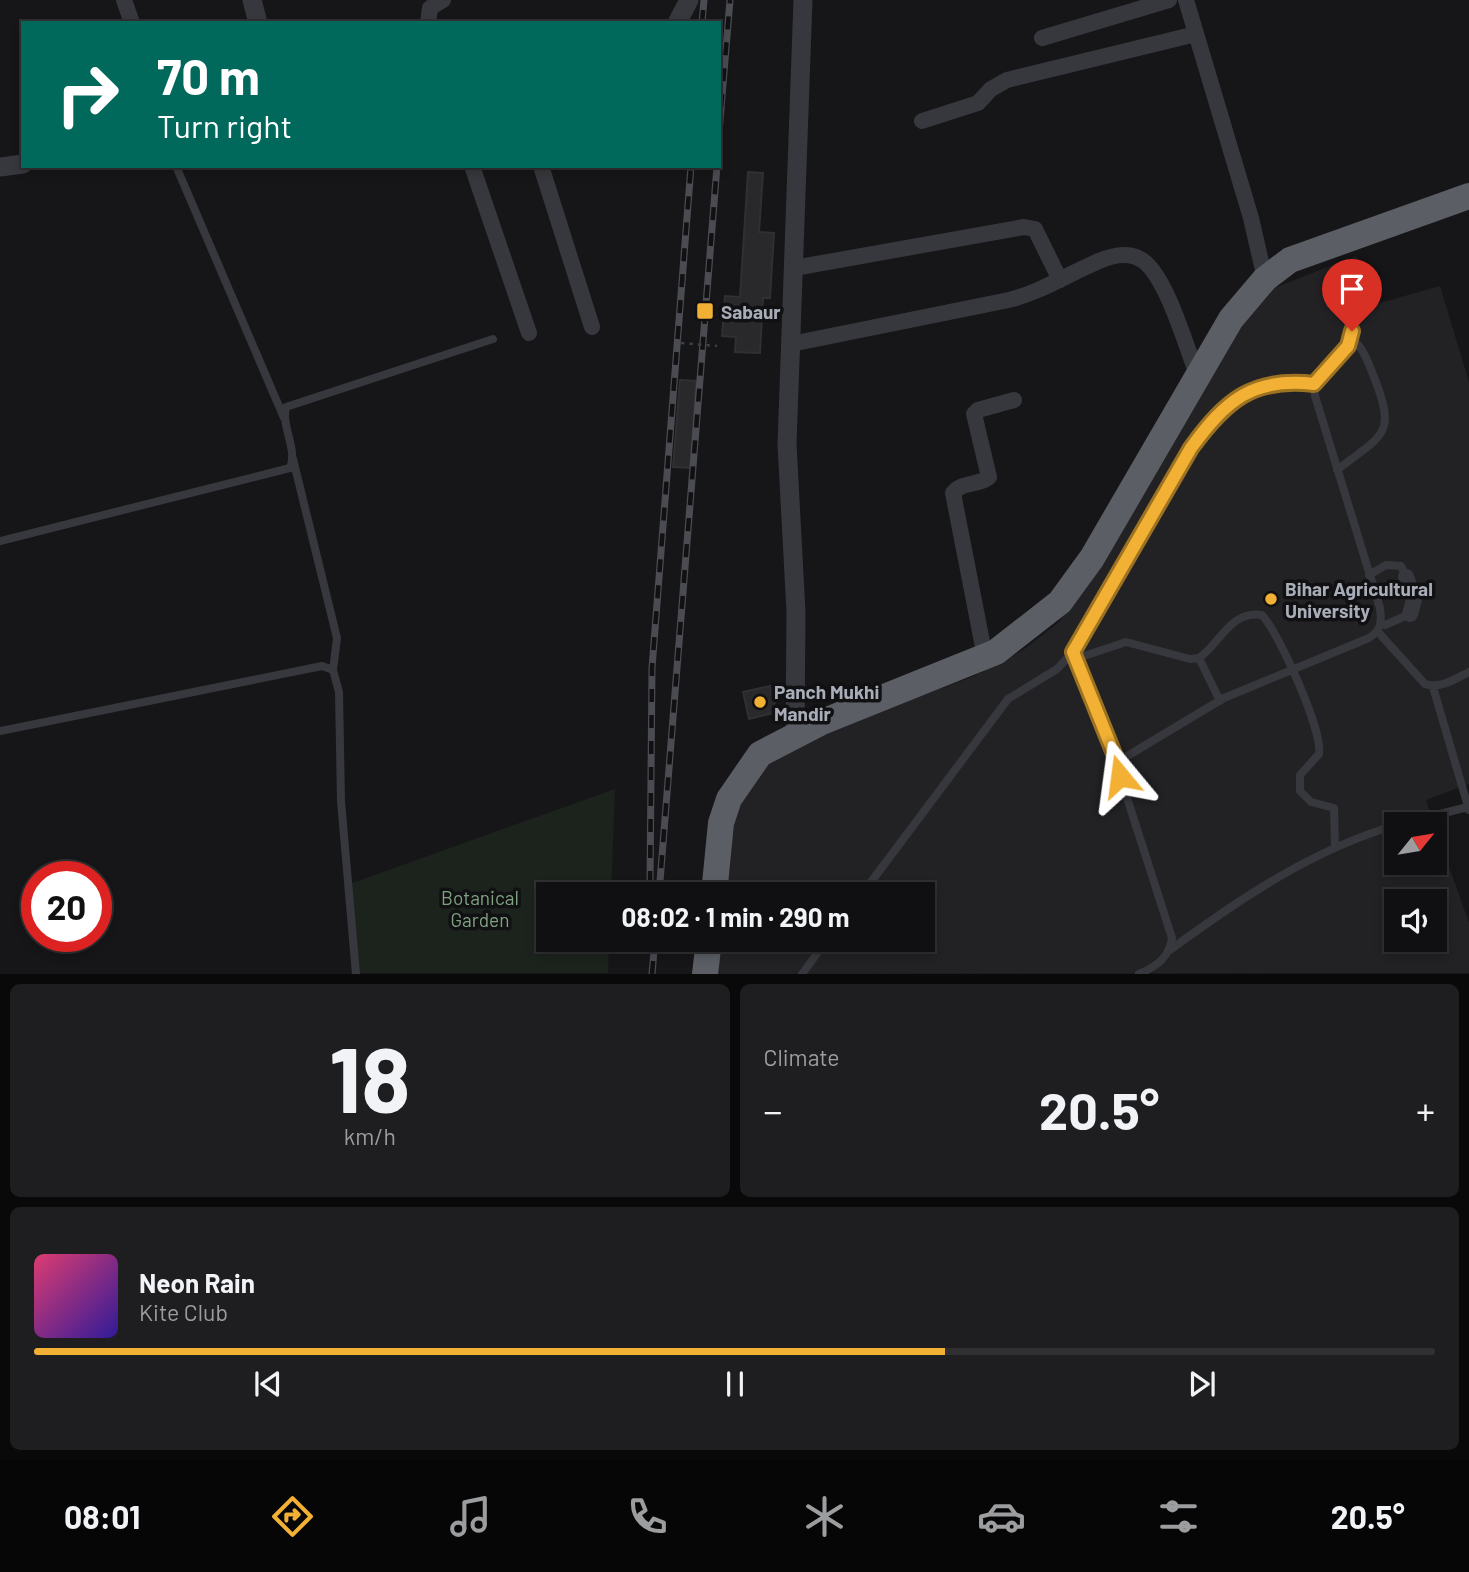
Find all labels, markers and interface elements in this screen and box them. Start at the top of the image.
text: 70 m [157,46,260,105]
icon: right [42,49,133,140]
text: Turn right [157,106,292,144]
pin [1322,259,1382,331]
icon: arrive [1333,270,1371,308]
place label: Sabaur [721,300,781,323]
marker: Sabaur [695,301,715,321]
place label: Bihar Agricultural University [1285,577,1433,622]
marker: Bihar Agricultural University [1263,591,1279,607]
place label: Panch Mukhi Mandir [774,680,879,725]
marker: Panch Mukhi Mandir [752,694,768,710]
position arrow [1083,739,1157,813]
north arrow [1384,812,1447,875]
map controls [1384,812,1447,952]
speed limit sign: 20 [21,861,112,952]
park label: Botanical Garden [441,886,519,931]
button: sound [1384,889,1447,952]
text: 08:02 · 1 min · 290 m [622,901,849,932]
text: 18 [329,1022,410,1131]
text: Climate [764,1043,840,1071]
text: 20.5° [1039,1078,1159,1140]
text: − [764,1087,783,1133]
text: + [1416,1087,1435,1133]
text: km/h [344,1122,396,1150]
text: Neon Rain [139,1267,255,1298]
text: Kite Club [139,1298,228,1326]
icon: previous [249,1365,287,1403]
icon: pause [716,1365,754,1403]
icon: next [1183,1365,1221,1403]
icon: directions [268,1492,317,1541]
icon: music [446,1492,495,1541]
icon: phone [623,1492,672,1541]
icon: climate [800,1492,849,1541]
icon: car [977,1492,1026,1541]
icon: filters [1154,1492,1203,1541]
text: 08:01 [64,1497,140,1535]
text: 20.5° [1331,1497,1405,1535]

